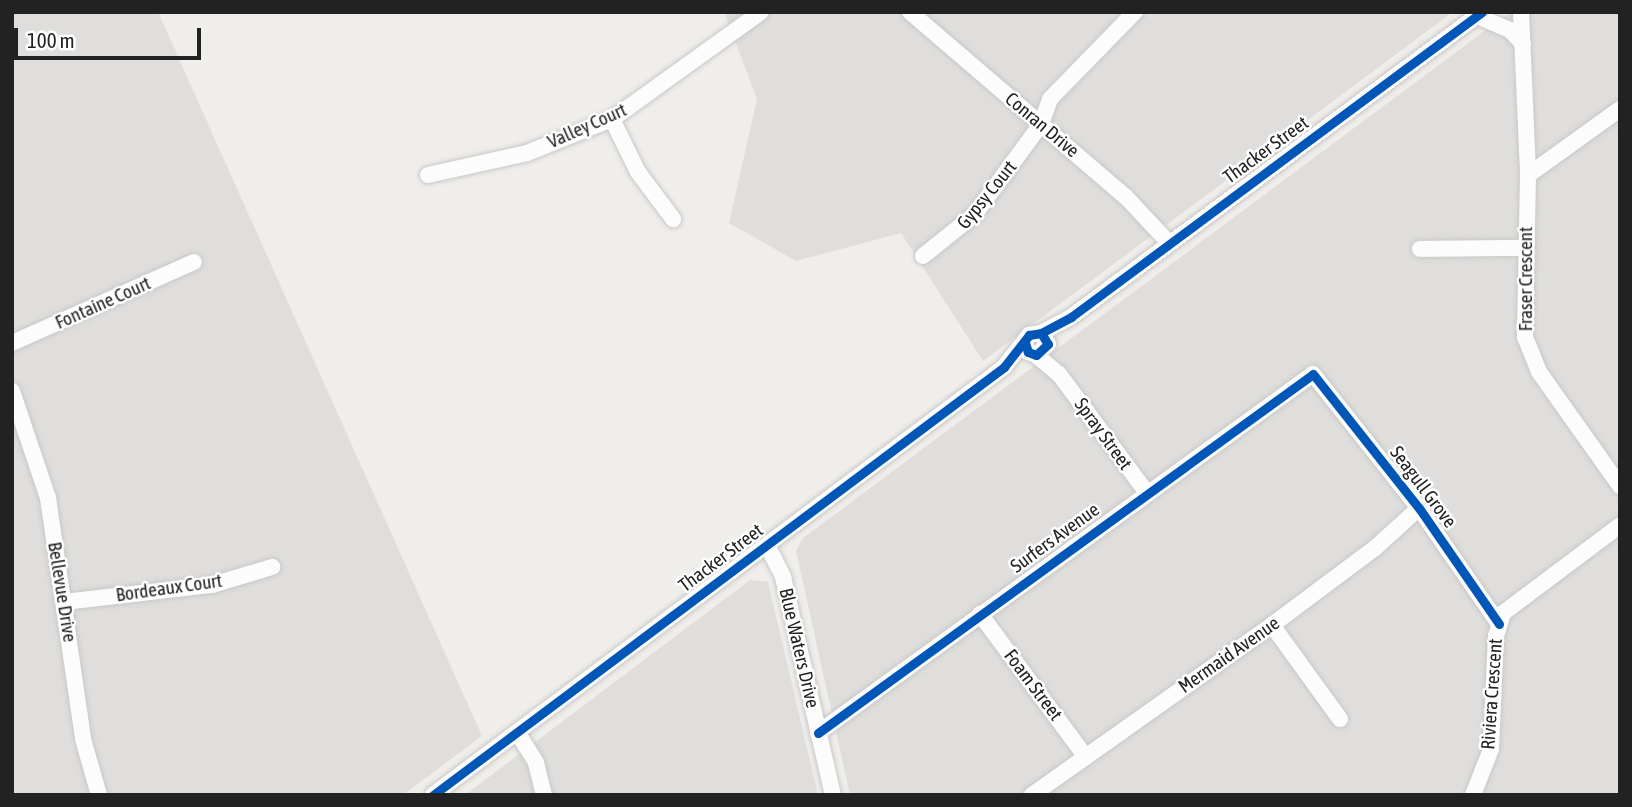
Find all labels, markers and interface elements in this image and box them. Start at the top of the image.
scale bar [18,14,205,58]
text: 100 m [27,28,75,52]
street label: Conran Drive [1000,88,1084,162]
street label: Valley Court [544,99,630,153]
street label: Thacker Street [1219,112,1313,188]
street label: Gypsy Court [952,156,1022,234]
street label: Fraser Crescent [1515,227,1537,331]
street label: Fontaine Court [52,272,154,334]
street label: Spray Street [1069,394,1137,474]
street label: Seagull Grove [1385,442,1461,532]
street label: Surfers Avenue [1006,498,1104,578]
street label: Thacker Street [674,519,768,597]
street label: Bellevue Drive [43,540,81,644]
street label: Bordeaux Court [114,569,224,607]
street label: Blue Waters Drive [774,586,824,710]
street label: Mermaid Avenue [1174,612,1284,698]
street label: Riviera Crescent [1477,638,1507,750]
street label: Foam Street [999,645,1067,725]

